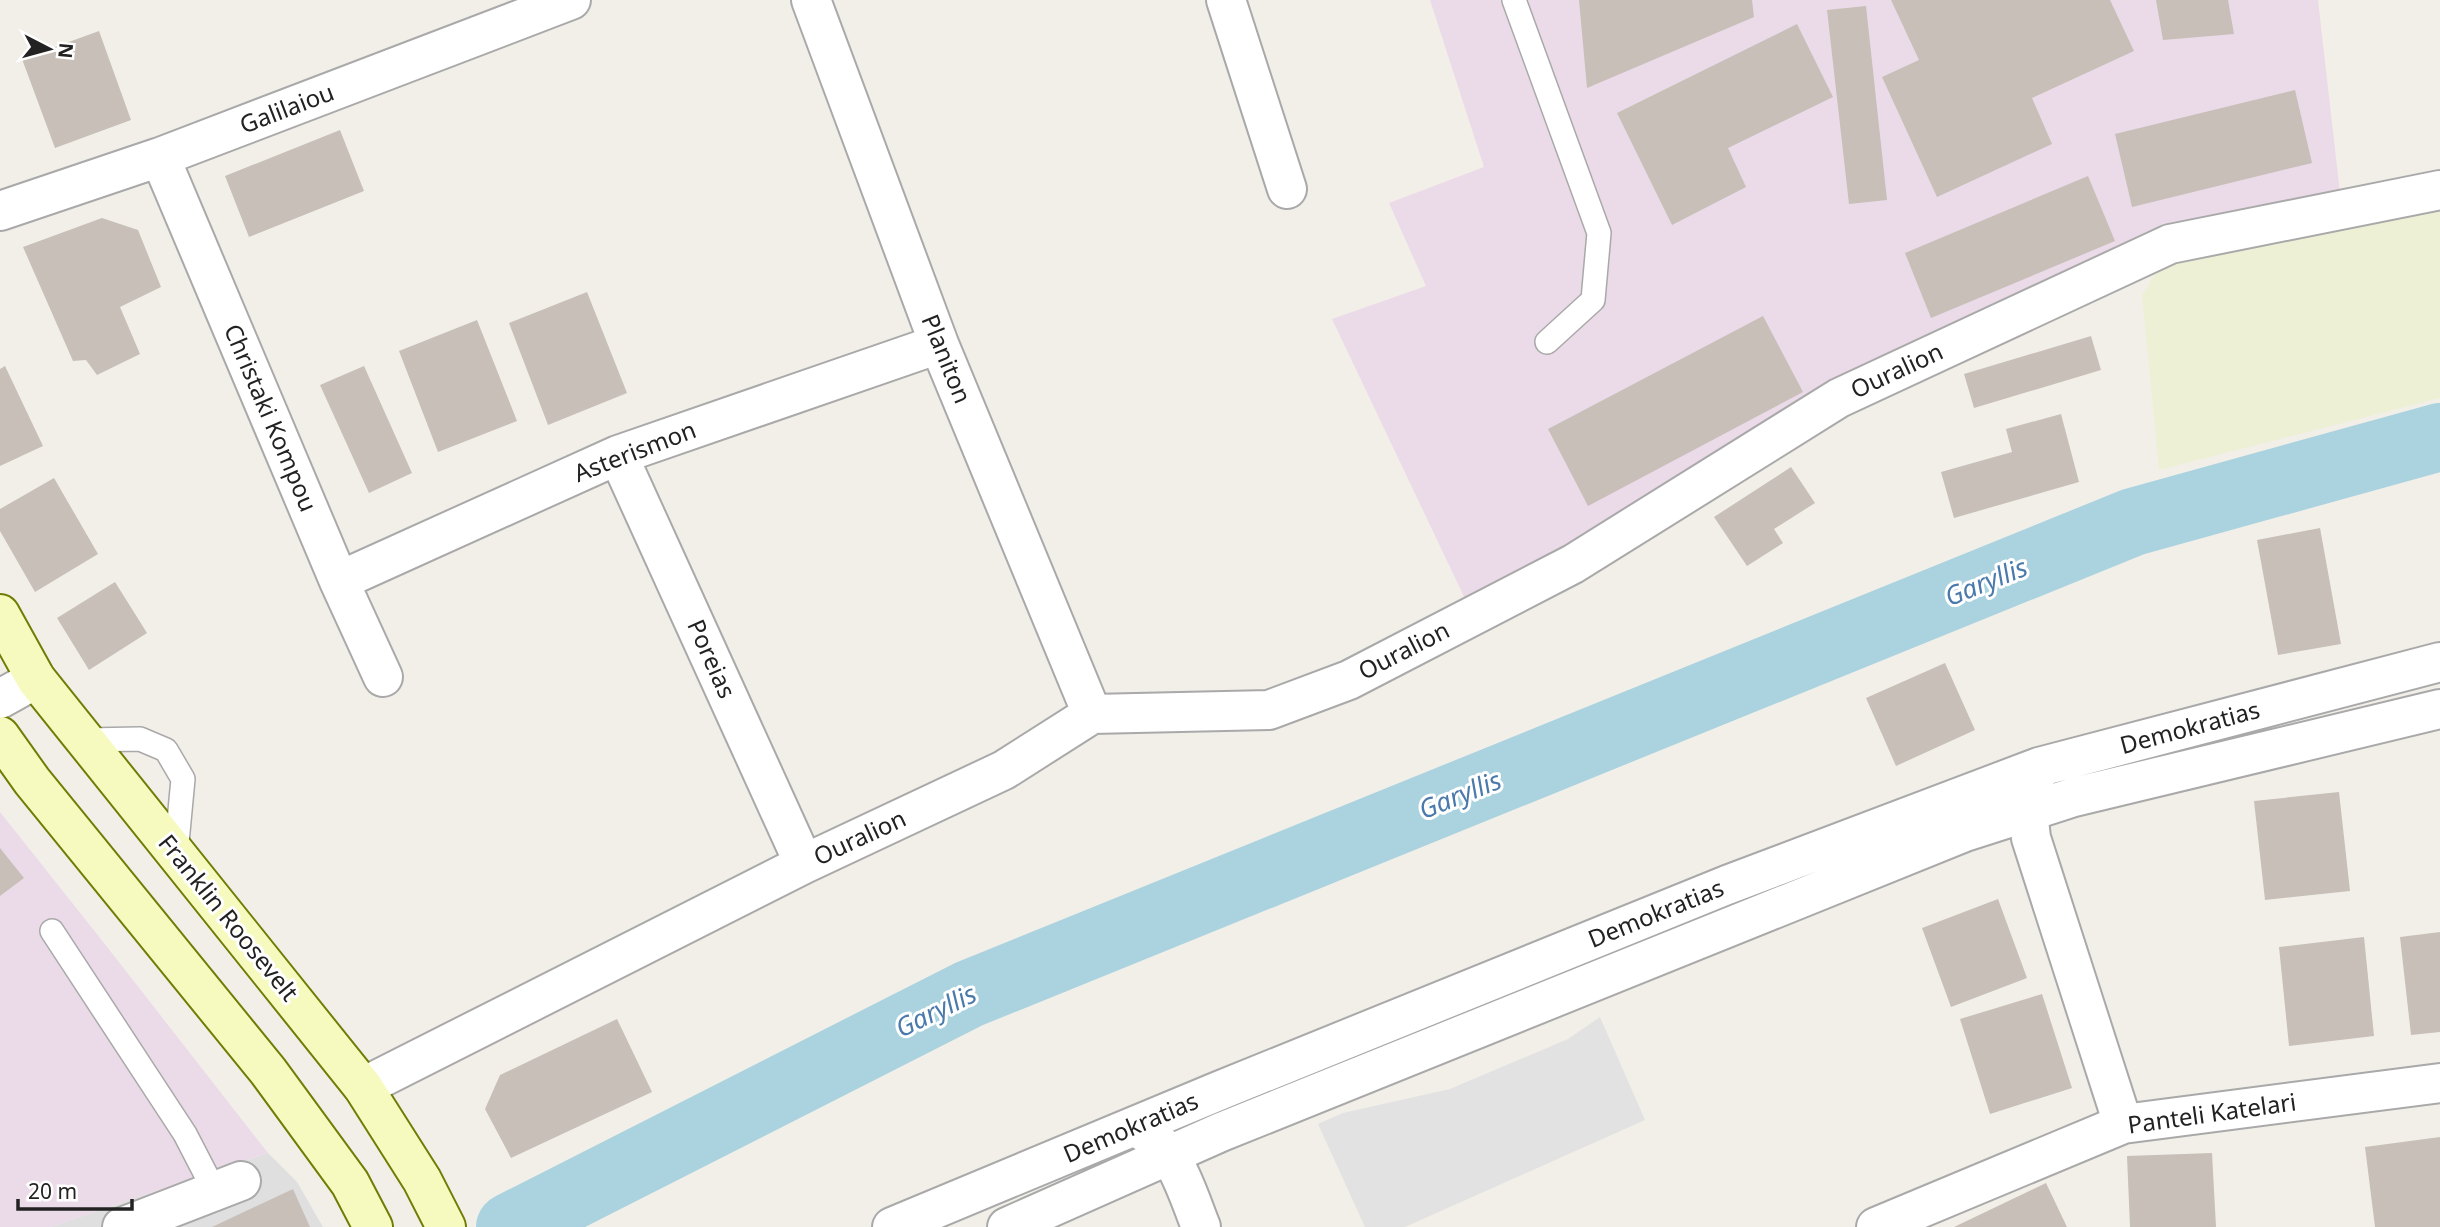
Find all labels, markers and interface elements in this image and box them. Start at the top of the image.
north arrow [14,14,84,84]
text: N [52,42,80,60]
street label: Galilaiou [235,75,338,141]
street label: Planiton [915,309,980,408]
street label: Christaki Kompou [217,318,326,516]
street label: Ouralion [1845,334,1948,405]
street label: Asterismon [569,412,700,489]
water label: Garyllis [1939,548,2032,614]
street label: Ouralion [1352,613,1455,687]
street label: Poreias [680,614,744,703]
street label: Demokratias [2116,692,2263,761]
water label: Garyllis [1413,761,1506,827]
street label: Ouralion [808,801,911,872]
street label: Franklin Roosevelt [152,827,307,1008]
street label: Demokratias [1583,870,1728,955]
water label: Garyllis [889,975,982,1045]
street label: Demokratias [1058,1083,1203,1170]
street label: Panteli Katelari [2125,1084,2298,1141]
scale bar [18,1168,131,1212]
text: 20 m [28,1177,77,1205]

